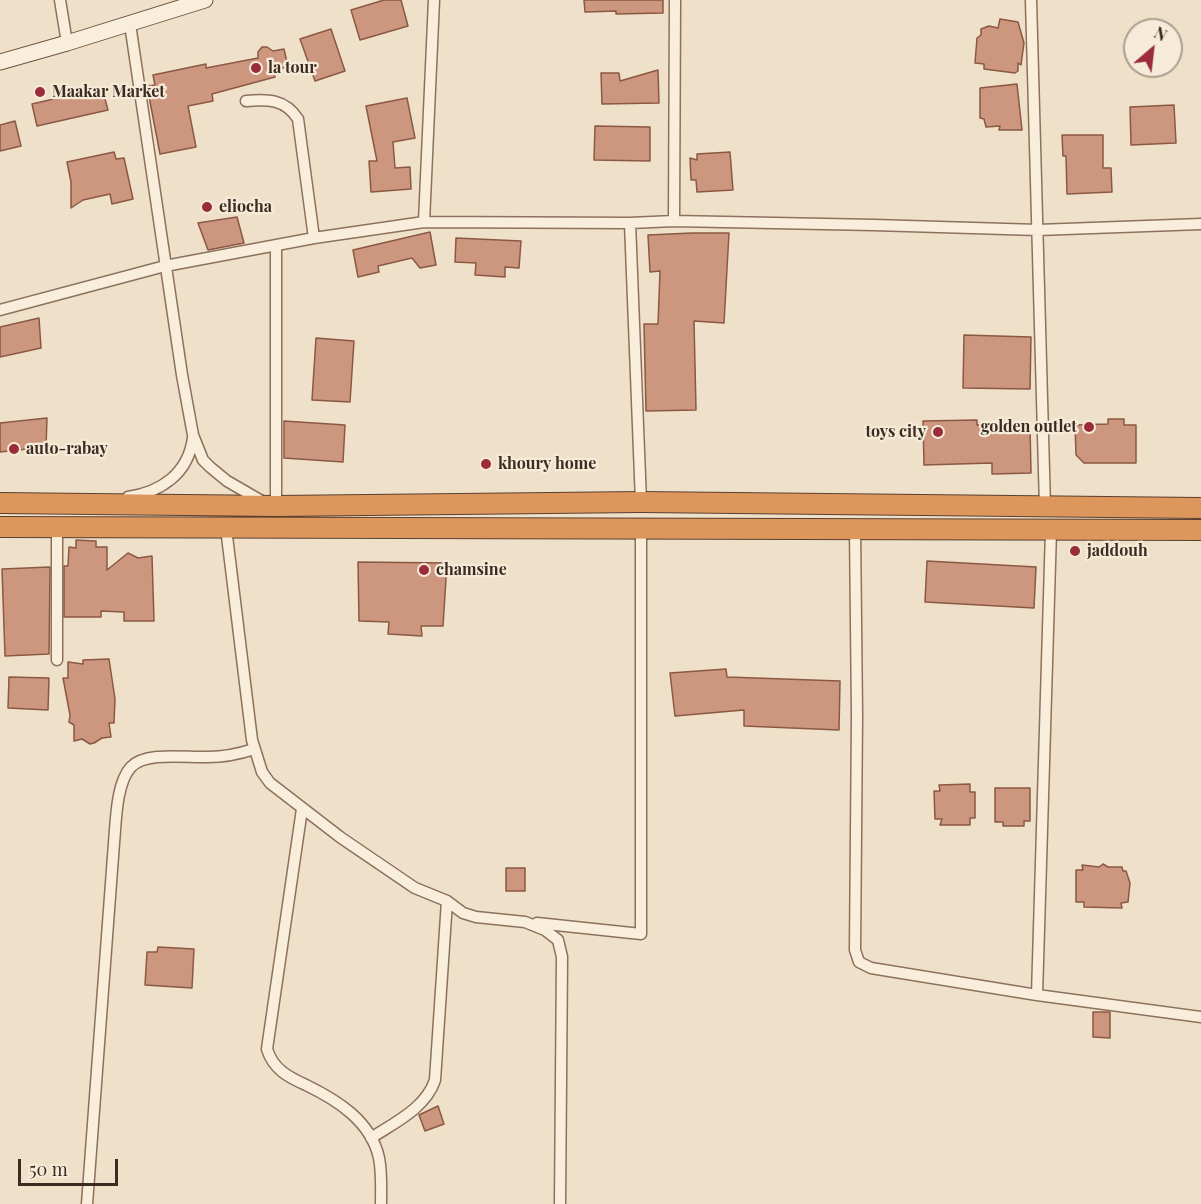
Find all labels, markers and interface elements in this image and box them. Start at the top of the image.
north arrow [1123,18,1183,78]
text: N [1151,21,1171,45]
place label: la tour [268,58,317,78]
marker: la tour [249,61,263,75]
place label: Maakar Market [52,82,165,102]
marker: Maakar Market [33,85,47,99]
place label: eliocha [219,197,272,217]
marker: eliocha [200,200,214,214]
place label: golden outlet [981,417,1077,437]
marker: golden outlet [1082,420,1096,434]
place label: toys city [865,422,926,442]
marker: toys city [931,425,945,439]
place label: auto-rabay [26,439,108,459]
marker: auto-rabay [7,442,21,456]
place label: khoury home [498,454,596,474]
marker: khoury home [479,457,493,471]
place label: jaddouh [1087,541,1148,561]
marker: jaddouh [1068,544,1082,558]
place label: chamsine [436,560,507,580]
marker: chamsine [417,563,431,577]
scale bar [21,1147,122,1185]
text: 50 m [29,1157,68,1181]

